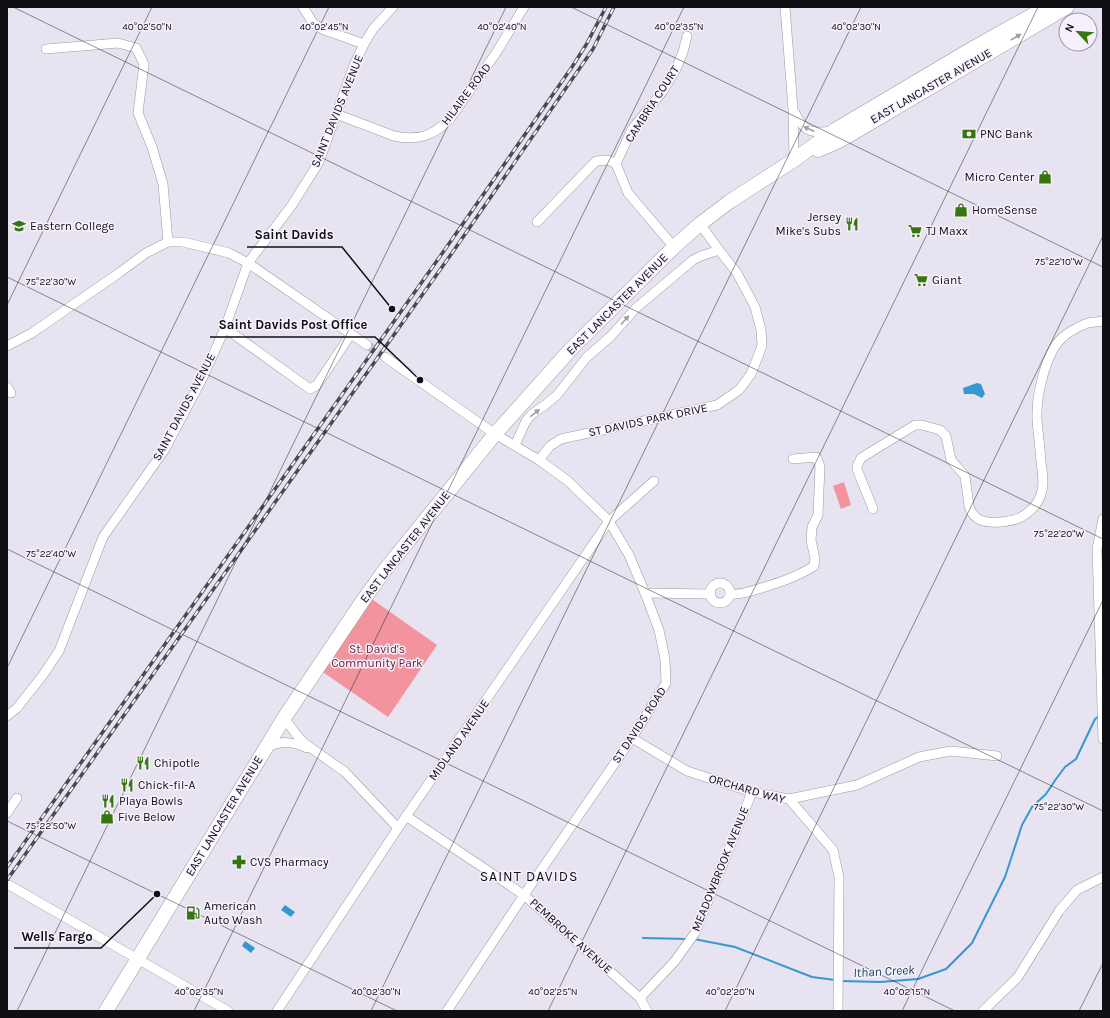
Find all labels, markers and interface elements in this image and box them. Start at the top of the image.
north arrow [1058,12,1098,52]
text: 40°02'50"N [122,21,172,33]
text: 40°02'45"N [299,21,349,33]
text: 40°02'40"N [477,21,527,33]
text: 40°02'35"N [654,21,704,33]
text: 40°02'30"N [831,21,881,33]
text: N [1062,21,1077,34]
one-way arrow [1010,33,1022,40]
street label: EAST LANCASTER AVENUE [868,45,994,127]
street label: SAINT DAVIDS AVENUE [308,53,366,169]
street label: HILAIRE ROAD [438,60,494,128]
street label: CAMBRIA COURT [622,63,682,145]
one-way arrow [803,126,815,132]
bank icon: PNC Bank [961,126,977,142]
place label: PNC Bank [980,127,1033,141]
shop icon: Micro Center [1037,169,1053,185]
place label: Micro Center [965,170,1035,184]
shop icon: HomeSense [953,202,969,218]
place label: HomeSense [972,203,1037,217]
place label: Jersey Mike's Subs [776,210,841,238]
restaurant icon: Jersey Mike's Subs [844,216,860,232]
school or university icon: Eastern College [11,218,27,234]
place label: Eastern College [30,219,115,233]
callout: Saint Davids [247,222,342,247]
supermarket icon: TJ Maxx [907,223,923,239]
place label: TJ Maxx [926,224,968,238]
text: Saint Davids [254,227,334,242]
street label: EAST LANCASTER AVENUE [563,250,671,358]
text: 75°22'10"W [1035,256,1083,268]
supermarket icon: Giant [913,272,929,288]
place label: Giant [932,273,962,287]
text: 75°22'30"W [26,276,76,288]
callout: Saint Davids Post Office [210,312,375,337]
one-way arrow [620,315,630,325]
text: Saint Davids Post Office [219,317,368,332]
street label: SAINT DAVIDS AVENUE [150,351,218,463]
street label: ST DAVIDS PARK DRIVE [587,401,709,439]
one-way arrow [529,408,540,417]
street label: EAST LANCASTER AVENUE [357,488,453,606]
text: 75°22'20"W [1034,528,1084,540]
text: 75°22'40"W [26,548,76,560]
park label: St. David's Community Park [331,642,423,670]
street label: ST DAVIDS ROAD [609,684,669,766]
street label: MIDLAND AVENUE [426,697,492,783]
street label: EAST LANCASTER AVENUE [183,753,265,879]
restaurant icon: Chipotle [135,755,151,771]
place label: Chipotle [154,756,200,770]
street label: ORCHARD WAY [707,771,787,807]
restaurant icon: Chick-fil-A [119,777,135,793]
place label: Chick-fil-A [138,778,196,792]
restaurant icon: Playa Bowls [100,793,116,809]
place label: Playa Bowls [119,794,183,808]
text: 75°22'30"W [1034,801,1084,813]
street label: MEADOWBROOK AVENUE [689,804,751,934]
shop icon: Five Below [99,809,115,825]
place label: Five Below [118,810,175,824]
text: 75°22'50"W [26,820,76,832]
pharmacy icon: CVS Pharmacy [231,854,247,870]
place label: CVS Pharmacy [250,855,329,869]
district label: SAINT DAVIDS [480,868,578,885]
street label: PEMBROKE AVENUE [527,895,615,977]
place label: American Auto Wash [204,899,263,927]
fuel station icon: American Auto Wash [185,905,201,921]
callout: Wells Fargo [14,923,101,948]
text: Wells Fargo [21,929,93,944]
water label: Ithan Creek [853,962,915,980]
text: 40°02'35"N [174,986,224,998]
text: 40°02'30"N [351,986,401,998]
text: 40°02'25"N [528,986,578,998]
text: 40°02'20"N [705,986,755,998]
text: 40°02'15"N [884,986,930,998]

